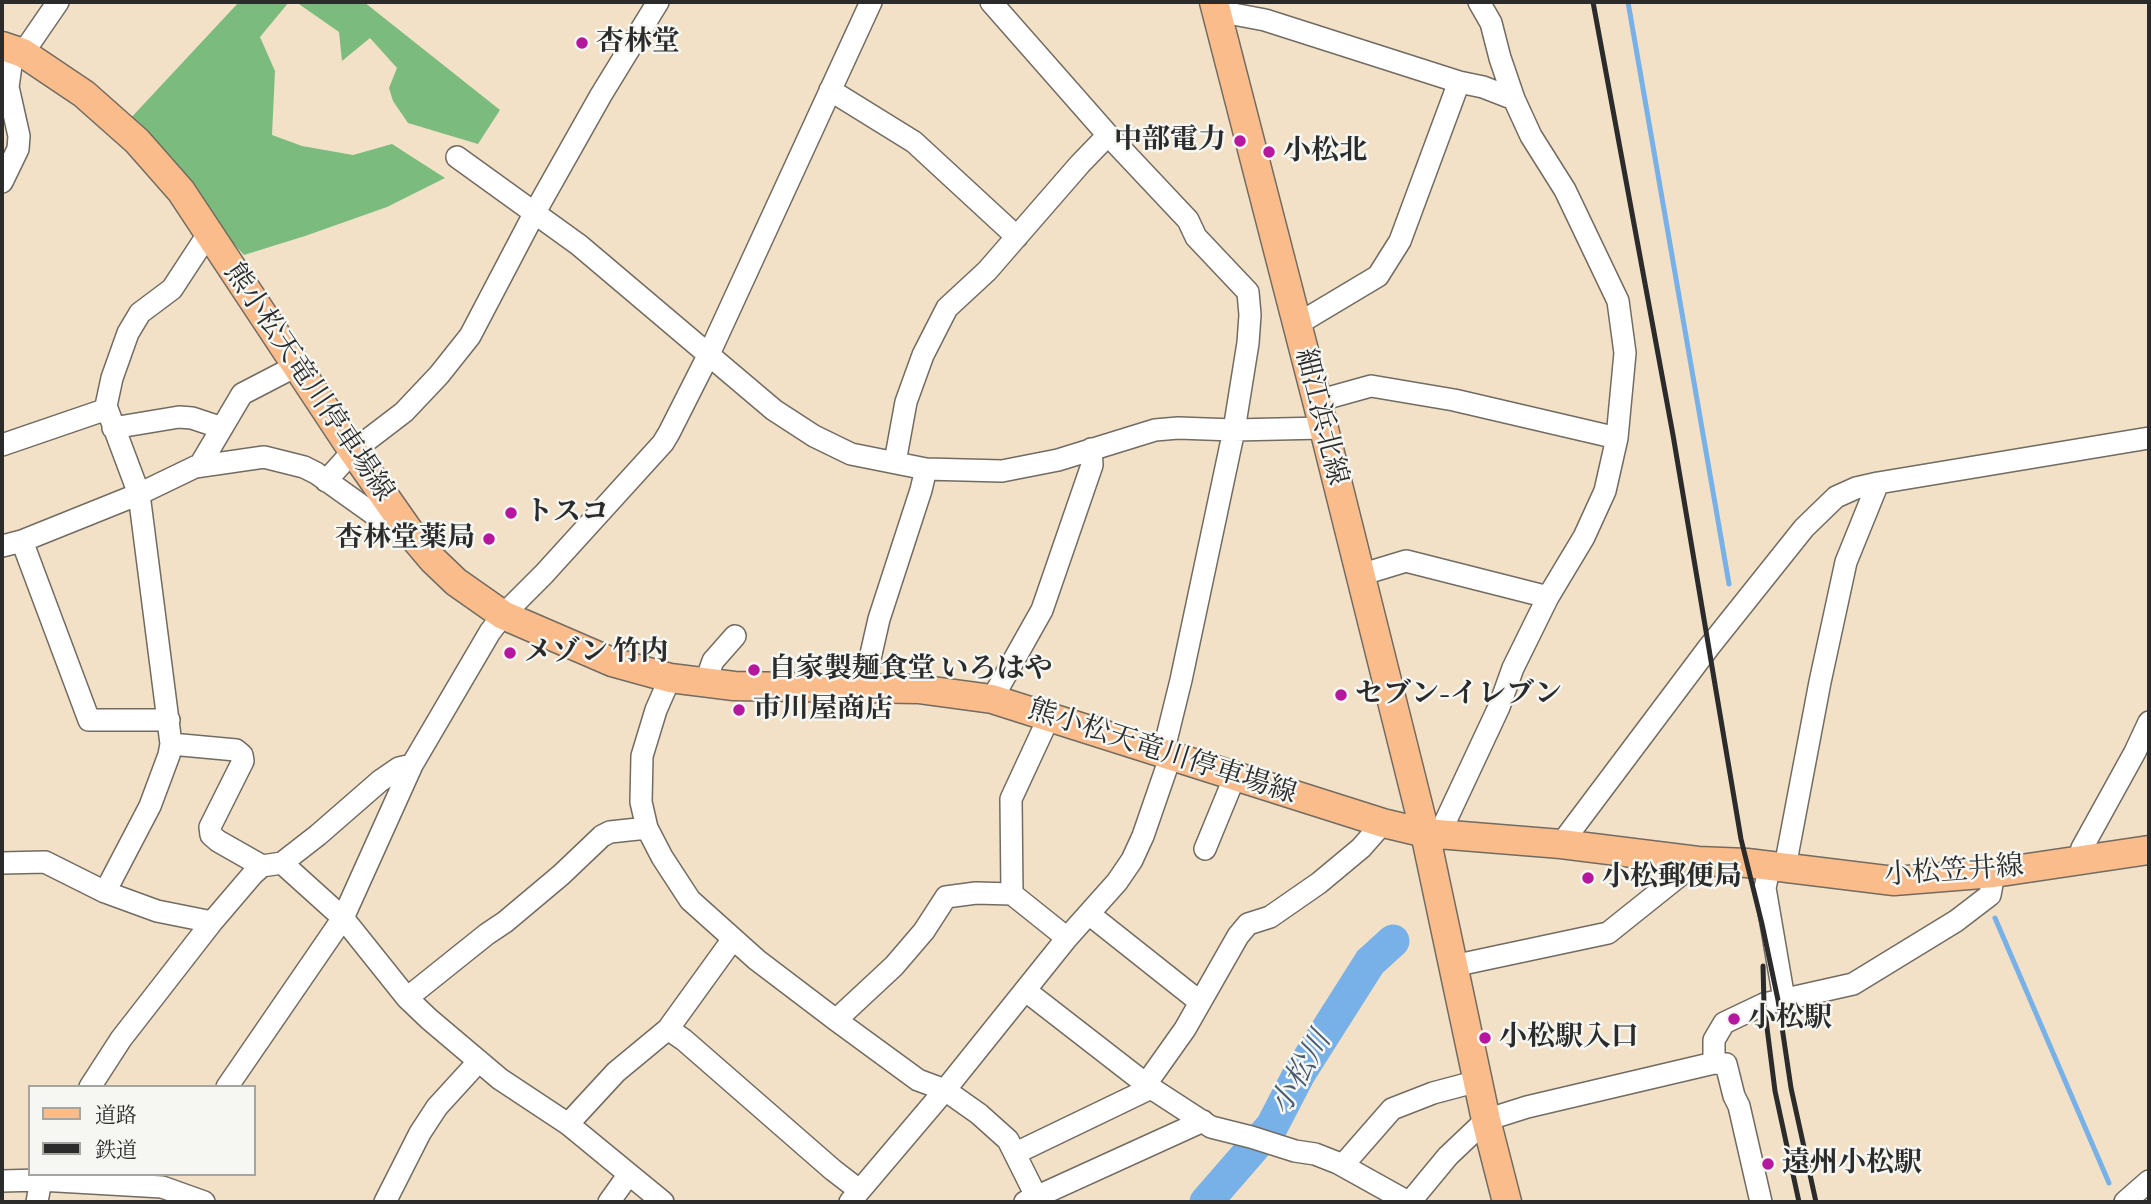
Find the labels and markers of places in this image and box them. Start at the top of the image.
place label: 杏林堂 [596,26,680,60]
marker: 杏林堂 [574,35,590,51]
place label: 中部電力 [1114,124,1226,158]
marker: 中部電力 [1232,133,1248,149]
place label: 小松北 [1283,135,1367,169]
marker: 小松北 [1261,144,1277,160]
place label: トスコ [525,496,609,530]
marker: トスコ [503,505,519,521]
place label: 杏林堂薬局 [335,522,475,556]
marker: 杏林堂薬局 [481,531,497,547]
place label: メゾン 竹内 [524,636,668,670]
marker: メゾン 竹内 [502,645,518,661]
place label: 自家製麺食堂 いろはや [768,653,1052,687]
marker: 自家製麺食堂 いろはや [746,662,762,678]
place label: セブン-イレブン [1355,678,1562,712]
marker: セブン-イレブン [1333,687,1349,703]
place label: 市川屋商店 [753,693,893,727]
marker: 市川屋商店 [731,702,747,718]
place label: 小松郵便局 [1602,861,1742,895]
marker: 小松郵便局 [1580,870,1596,886]
place label: 小松駅 [1748,1002,1832,1036]
marker: 小松駅 [1726,1011,1742,1027]
place label: 小松駅入口 [1499,1021,1639,1055]
marker: 小松駅入口 [1477,1030,1493,1046]
place label: 遠州小松駅 [1782,1147,1922,1181]
marker: 遠州小松駅 [1760,1156,1776,1172]

